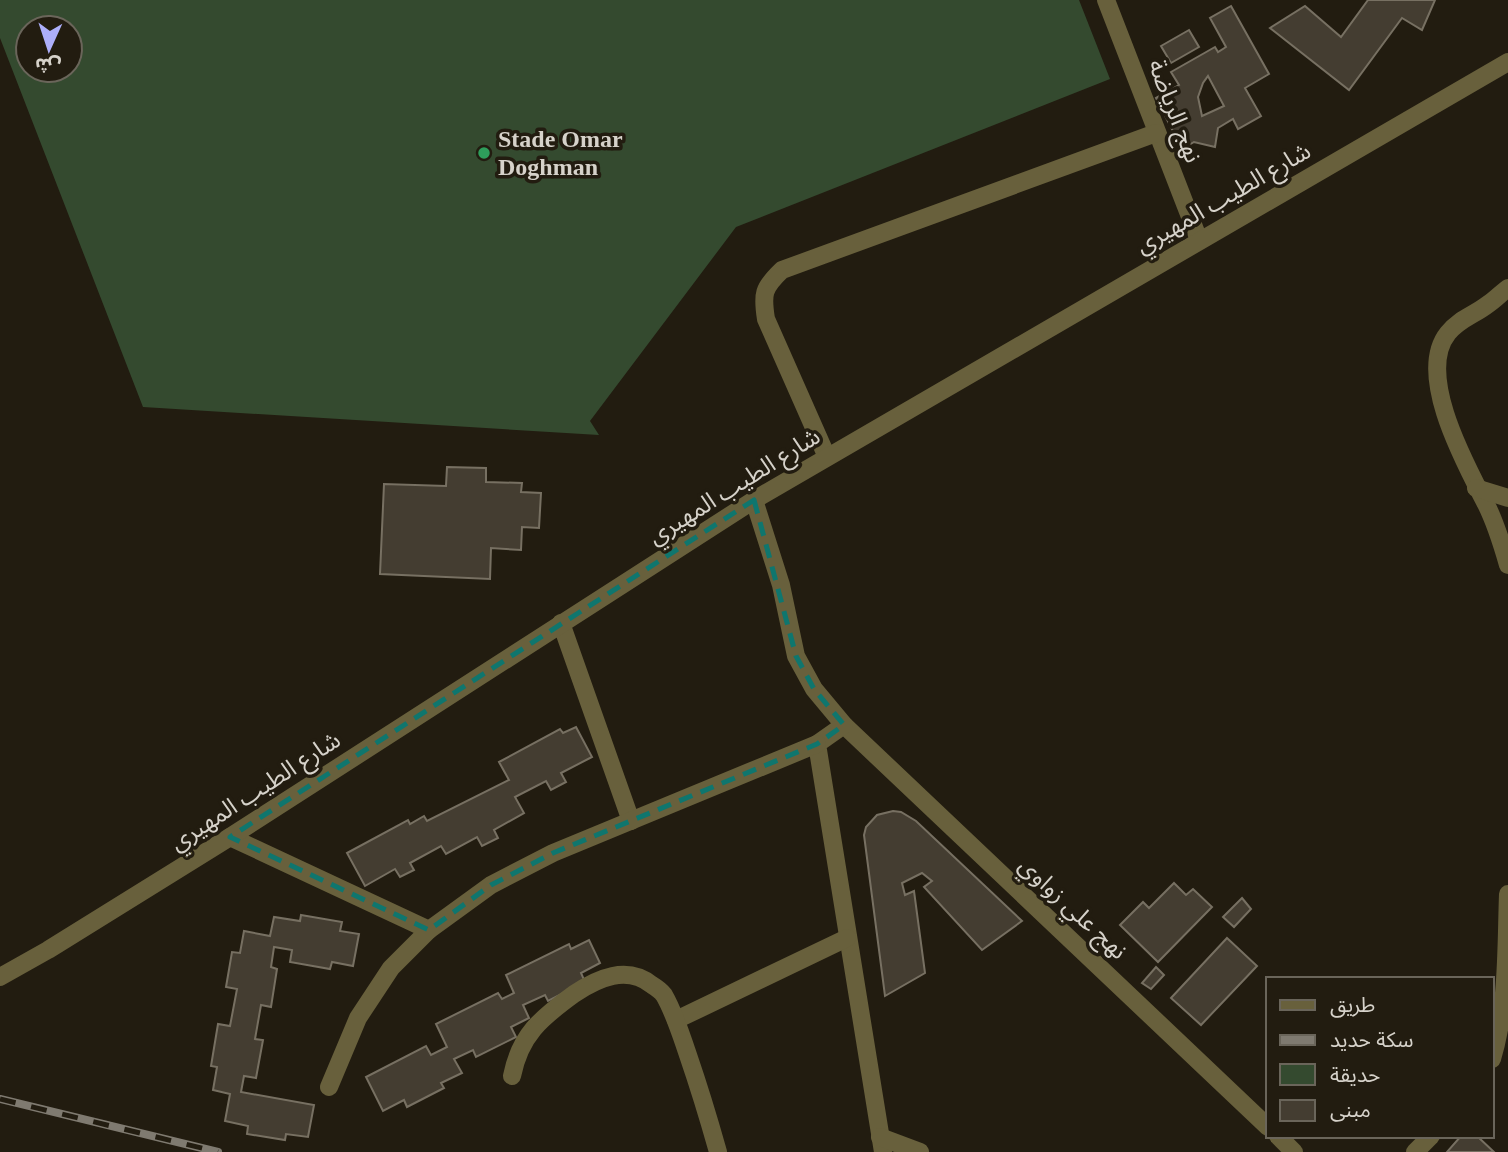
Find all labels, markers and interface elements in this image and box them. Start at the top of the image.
north arrow [14,14,84,84]
text: ش [35,54,62,77]
street label: نهج الرياضة [1140,56,1207,168]
place label: Stade Omar Doghman [498,126,623,180]
street label: شارع الطيب المهيري [1131,137,1318,263]
marker: Stade Omar Doghman [476,145,492,161]
street label: شارع الطيب المهيري [643,423,828,554]
street label: شارع الطيب المهيري [165,726,348,860]
street label: نهج علي زواوي [1010,852,1132,968]
legend [1266,977,1494,1138]
text: طريق [1330,993,1375,1018]
text: سكة حديد [1330,1028,1414,1052]
text: حديقة [1330,1063,1380,1087]
text: مبنى [1330,1098,1371,1122]

